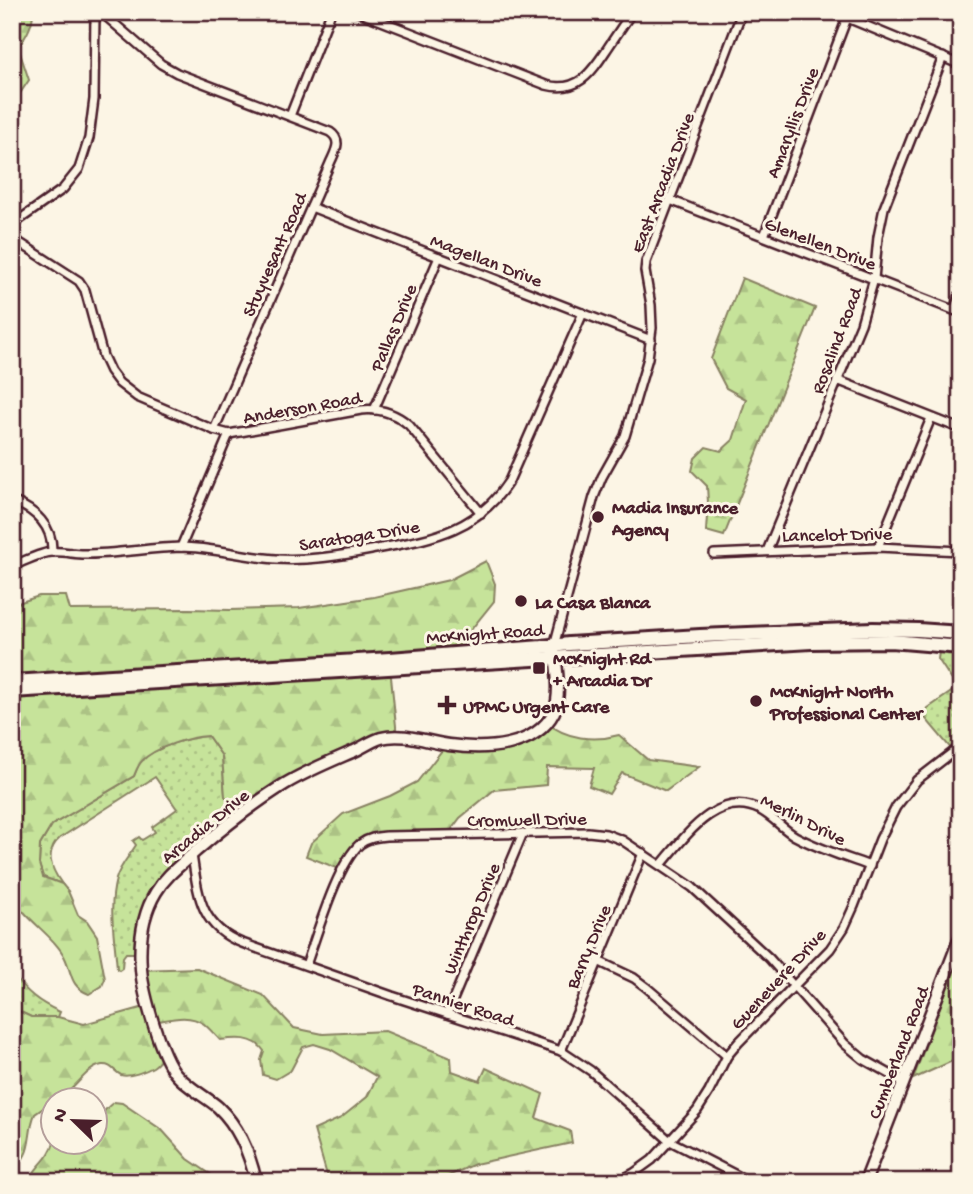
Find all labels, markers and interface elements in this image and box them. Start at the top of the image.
street label: Amaryllis Drive [763,64,826,182]
street label: East Arcadia Drive [627,110,702,257]
street label: Stuyvesant Road [239,188,315,321]
street label: Glenellen Drive [761,213,879,277]
street label: Magellan Drive [426,230,545,294]
street label: Pallas Drive [366,281,424,377]
street label: Rosalind Road [807,283,870,398]
street label: Anderson Road [242,387,365,431]
place label: Madia Insurance Agency [611,498,739,543]
marker: Madia Insurance Agency [590,509,606,525]
street label: Saratoga Drive [298,517,422,558]
street label: Lancelot Drive [782,524,893,549]
marker: La Casa Blanca [513,593,529,609]
place label: La Casa Blanca [535,593,652,616]
street label: McKnight Road [426,620,547,651]
place label: McKnight Rd + Arcadia Dr [552,649,653,694]
marker: McKnight Rd + Arcadia Dr [531,660,547,676]
place label: McKnight North Professional Center [769,682,925,727]
marker: McKnight North Professional Center [748,693,764,709]
marker: UPMC Urgent Care [437,695,457,715]
place label: UPMC Urgent Care [463,697,611,720]
street label: Arcadia Drive [158,785,255,870]
street label: Merlin Drive [756,790,849,853]
street label: Cromwell Drive [467,809,587,834]
street label: Winthrop Drive [439,860,507,979]
street label: Barry Drive [562,902,618,994]
street label: Guenevere Drive [727,925,832,1036]
street label: Pannier Road [408,979,519,1034]
street label: Cumberland Road [864,982,937,1123]
north arrow [38,1086,108,1156]
text: N [49,1106,75,1126]

